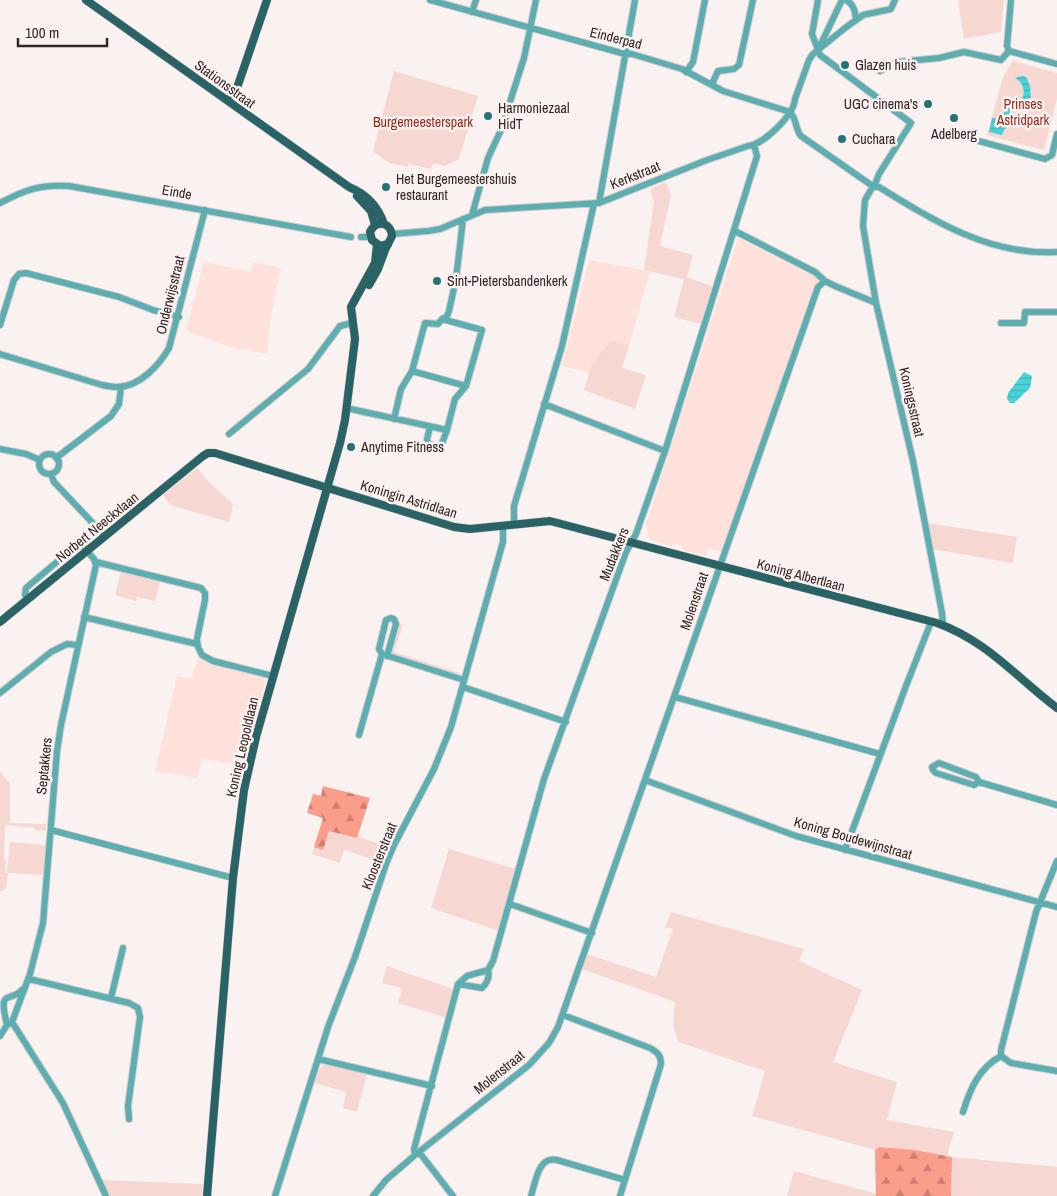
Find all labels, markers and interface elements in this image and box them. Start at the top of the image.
scale bar [18,15,106,47]
text: 100 m [25,22,59,43]
street label: Einderpad [588,23,644,53]
street label: Stationsstraat [191,56,259,112]
place label: Glazen huis [855,56,917,74]
marker: Glazen huis [839,59,851,71]
place label: UGC cinema's [844,95,918,113]
park label: Prinses Astridpark [996,95,1049,129]
marker: UGC cinema's [922,98,934,110]
place label: Harmoniezaal HidT [498,99,569,133]
marker: Harmoniezaal HidT [482,110,494,122]
marker: Adelberg [948,112,960,124]
park label: Burgemeesterspark [373,113,473,131]
place label: Adelberg [930,125,978,143]
place label: Cuchara [852,130,896,148]
marker: Cuchara [836,133,848,145]
street label: Kerkstraat [607,157,663,193]
place label: Het Burgemeestershuis restaurant [396,170,517,204]
street label: Einde [161,181,193,203]
marker: Het Burgemeestershuis restaurant [380,181,392,193]
street label: Onderwijsstraat [152,254,188,336]
place label: Sint-Pietersbandenkerk [447,272,568,290]
marker: Sint-Pietersbandenkerk [431,275,443,287]
street label: Koningsstraat [895,365,929,439]
place label: Anytime Fitness [360,438,444,456]
marker: Anytime Fitness [345,441,357,453]
street label: Koningin Astridlaan [358,476,460,522]
street label: Norbert Neeckxlaan [52,488,142,566]
street label: Mudakkers [595,524,633,583]
street label: Koning Albertlaan [755,555,847,595]
street label: Molenstraat [676,570,712,632]
street label: Koning Leopoldlaan [222,695,262,799]
street label: Septakkers [32,736,56,796]
street label: Koning Boudewijnstraat [792,813,914,863]
street label: Kloosterstraat [357,820,401,892]
street label: Molenstraat [470,1046,528,1098]

